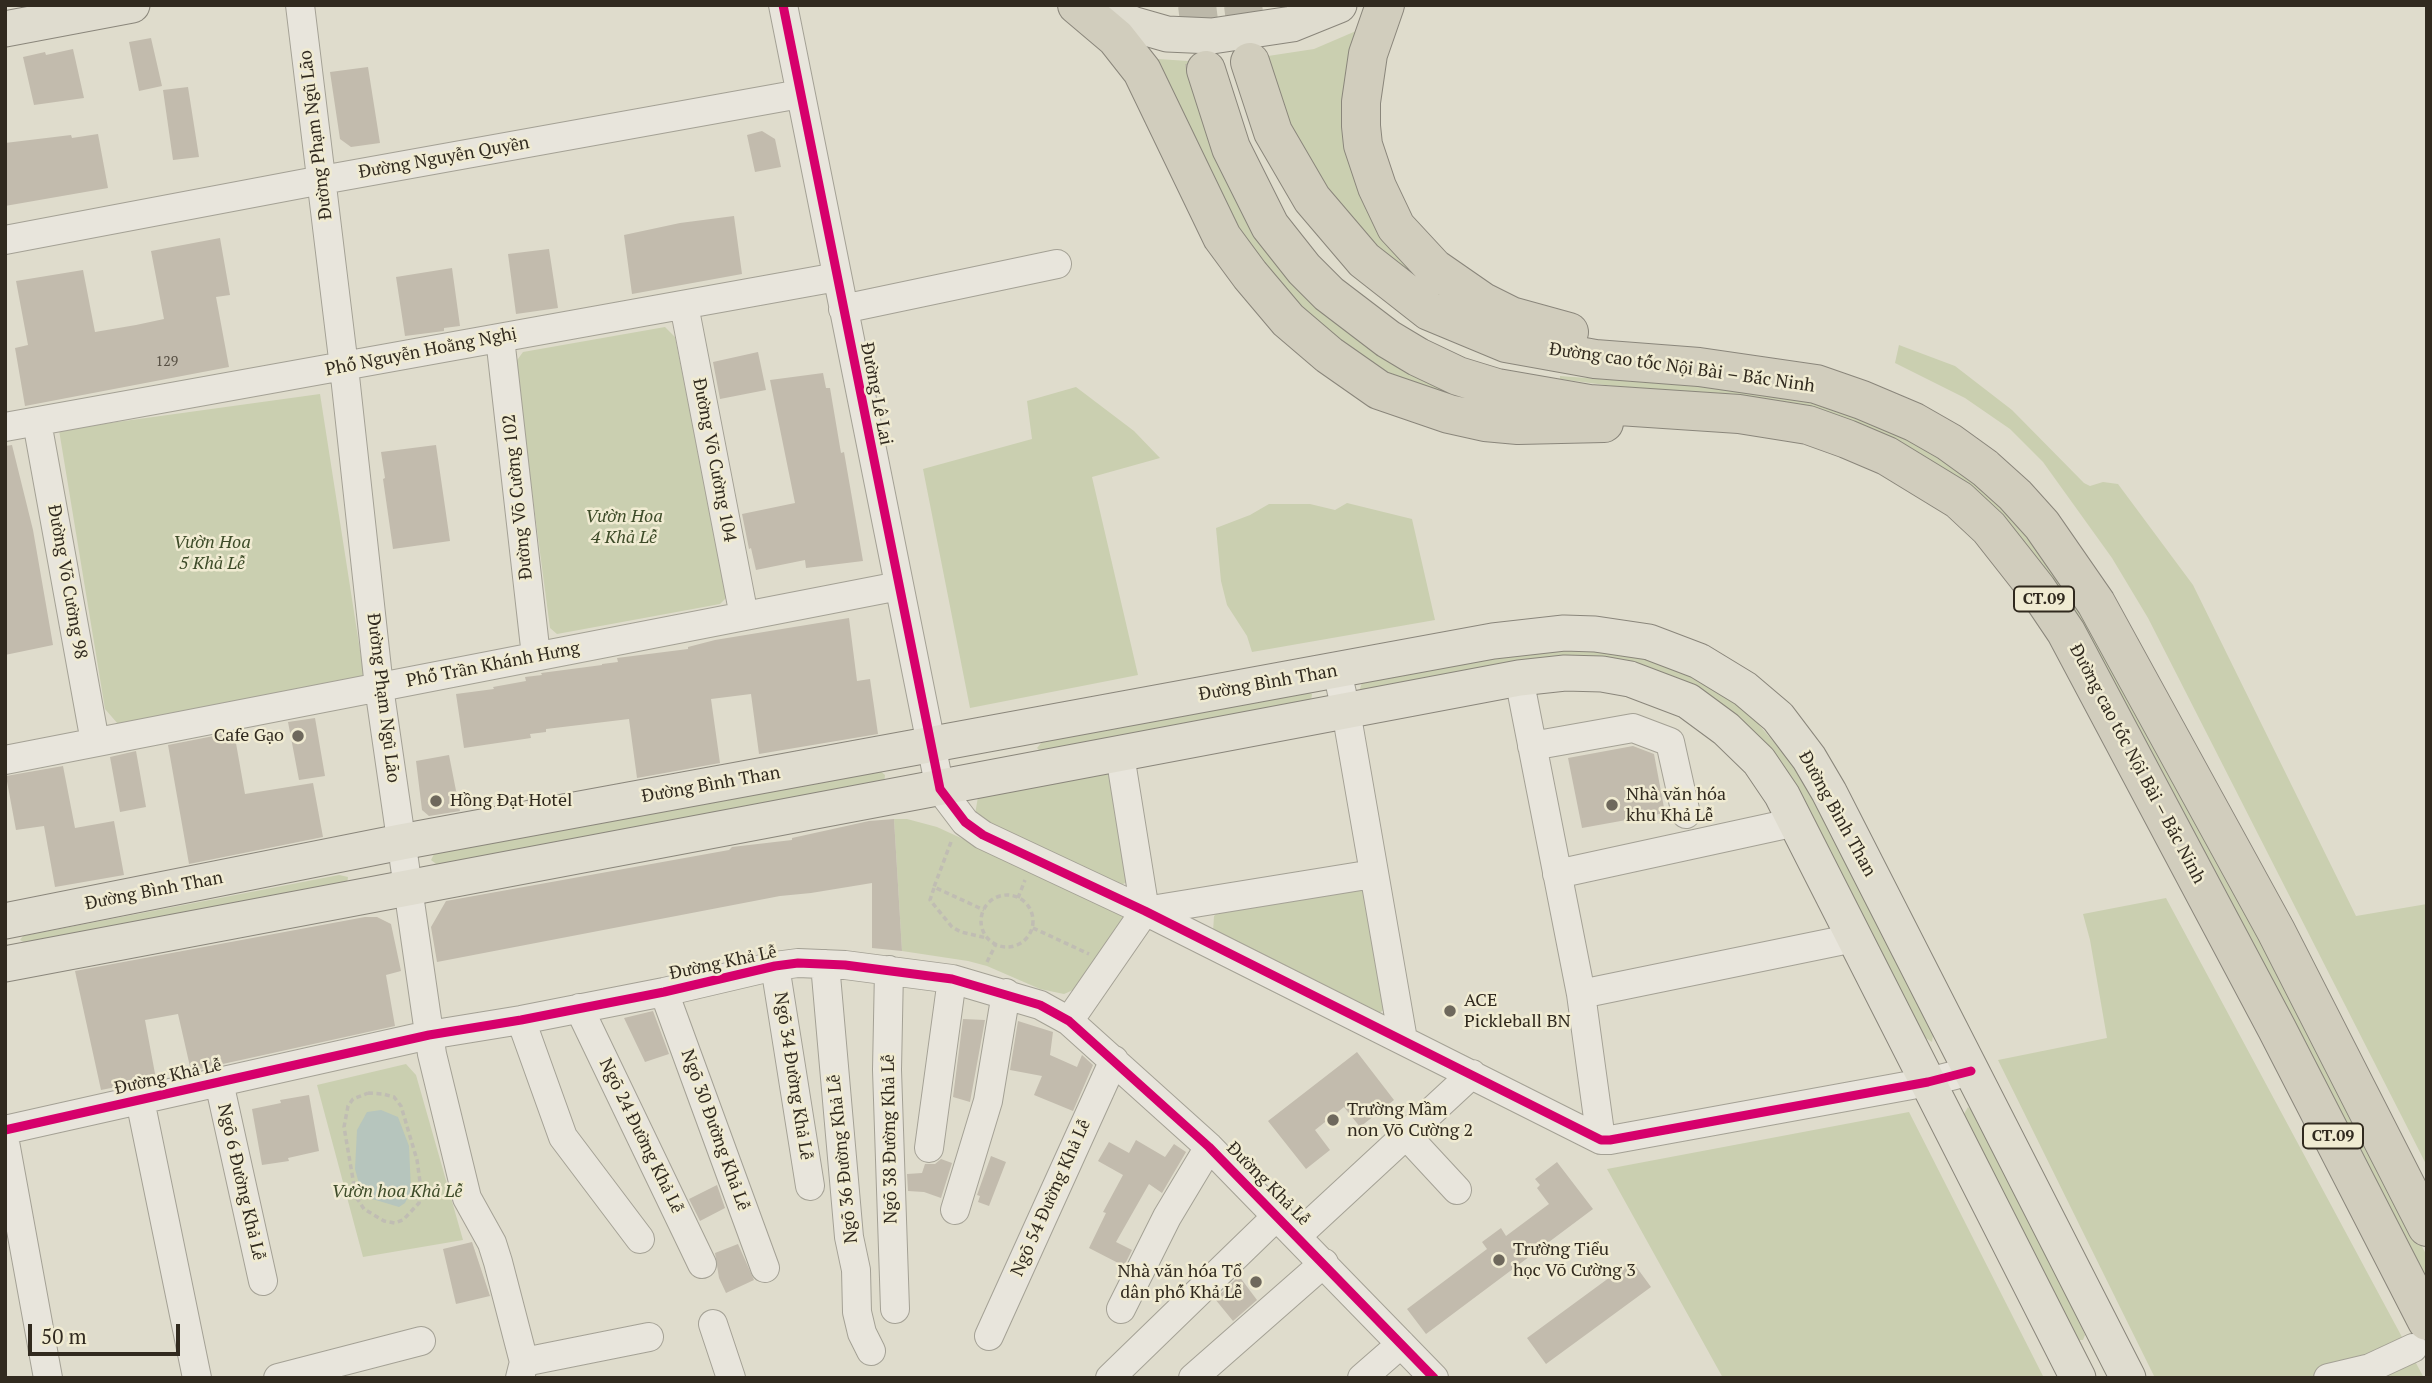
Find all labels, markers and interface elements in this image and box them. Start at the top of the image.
street label: Đường Phạm Ngũ Lão [294,46,338,224]
street label: Đường Nguyễn Quyền [354,132,534,184]
street label: Phố Nguyễn Hoằng Nghị [321,322,521,382]
street label: Đường cao tốc Nội Bài – Bắc Ninh [1546,338,1818,398]
street label: Đường Lê Lai [855,340,897,448]
house number: 129 [156,354,178,370]
street label: Đường Võ Cường 104 [687,374,741,546]
street label: Đường Võ Cường 102 [498,411,538,583]
street label: Đường Võ Cường 98 [42,500,92,664]
park label: Vườn Hoa 4 Khả Lễ [584,506,664,548]
park label: Vườn Hoa 5 Khả Lễ [172,532,252,574]
road number: CT.09 [2014,586,2074,612]
street label: Đường Phạm Ngũ Lão [361,609,405,787]
street label: Phố Trần Khánh Hưng [403,637,583,693]
street label: Đường cao tốc Nội Bài – Bắc Ninh [2063,639,2211,889]
street label: Đường Bình Than [1196,660,1340,706]
place label: Cafe Gạo [212,725,284,747]
marker: Cafe Gạo [290,728,306,744]
street label: Đường Bình Than [1793,746,1881,882]
street label: Đường Bình Than [639,762,783,808]
place label: Nhà văn hóa khu Khả Lễ [1626,784,1726,826]
place label: Hồng Đạt Hotel [450,790,577,812]
marker: Hồng Đạt Hotel [428,793,444,809]
marker: Nhà văn hóa khu Khả Lễ [1604,797,1620,813]
street label: Đường Bình Than [82,867,226,915]
street label: Đường Khả Lễ [664,940,782,986]
street label: Ngõ 34 Đường Khả Lễ [769,987,817,1165]
place label: ACE Pickleball BN [1464,990,1571,1032]
marker: ACE Pickleball BN [1442,1003,1458,1019]
street label: Ngõ 30 Đường Khả Lễ [675,1044,755,1216]
street label: Ngõ 38 Đường Khả Lễ [878,1051,902,1227]
street label: Ngõ 24 Đường Khả Lễ [593,1052,689,1220]
street label: Đường Khả Lễ [109,1053,227,1101]
street label: Ngõ 36 Đường Khả Lễ [823,1070,863,1248]
street label: Ngõ 6 Đường Khả Lễ [212,1098,270,1266]
place label: Trường Mầm non Võ Cường 2 [1347,1099,1476,1142]
marker: Trường Mầm non Võ Cường 2 [1325,1112,1341,1128]
street label: Ngõ 54 Đường Khả Lễ [1005,1113,1097,1283]
road number: CT.09 [2303,1124,2363,1148]
street label: Đường Khả Lễ [1219,1135,1317,1233]
park label: Vườn hoa Khả Lễ [329,1181,465,1203]
place label: Trường Tiểu học Võ Cường 3 [1513,1239,1640,1282]
marker: Trường Tiểu học Võ Cường 3 [1491,1252,1507,1268]
place label: Nhà văn hóa Tổ dân phố Khả Lễ [1115,1261,1242,1304]
marker: Nhà văn hóa Tổ dân phố Khả Lễ [1248,1274,1264,1290]
scale bar [32,1310,184,1354]
text: 50 m [41,1322,87,1350]

